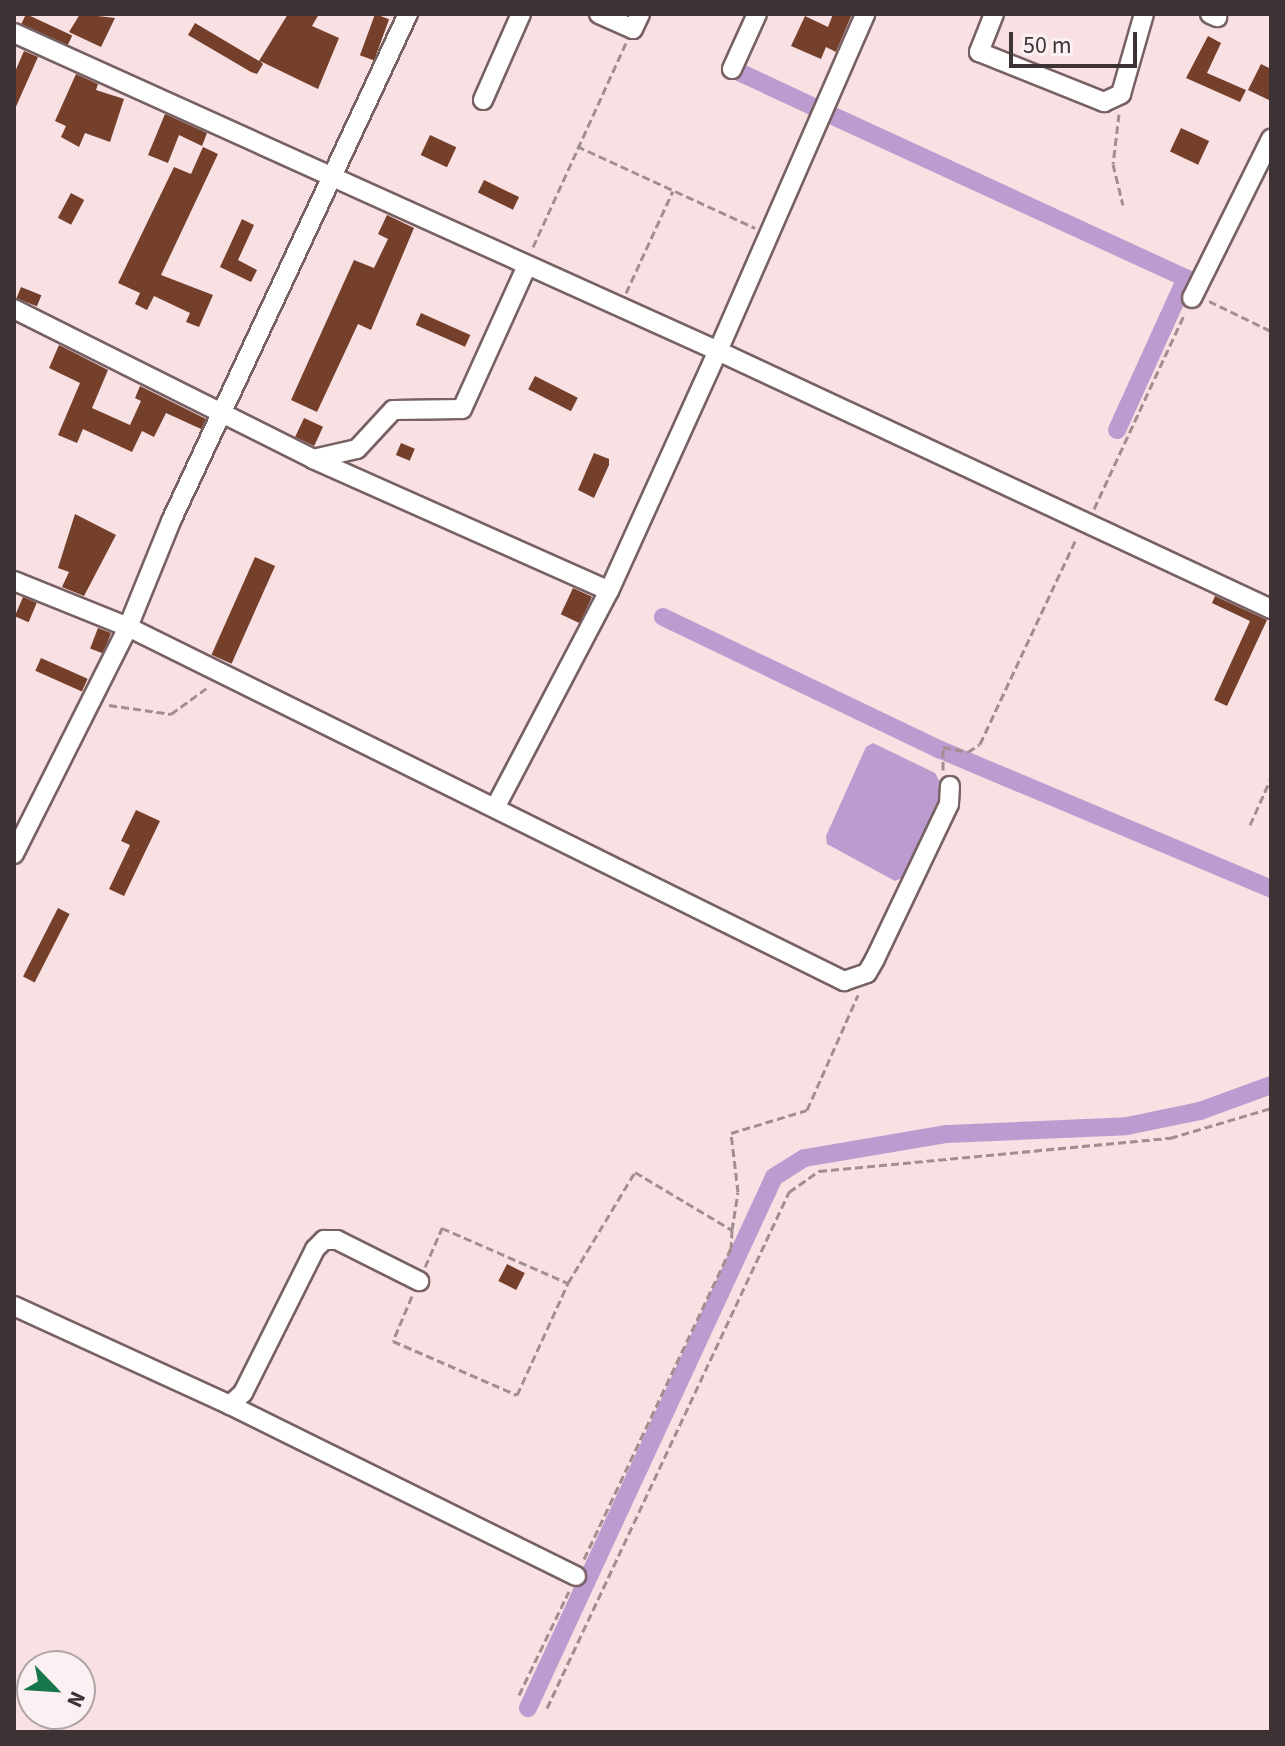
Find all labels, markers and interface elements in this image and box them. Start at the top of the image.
scale bar [1013,16,1141,66]
text: 50 m [1023,28,1072,63]
north arrow [16,1650,96,1730]
text: N [58,1686,94,1713]

